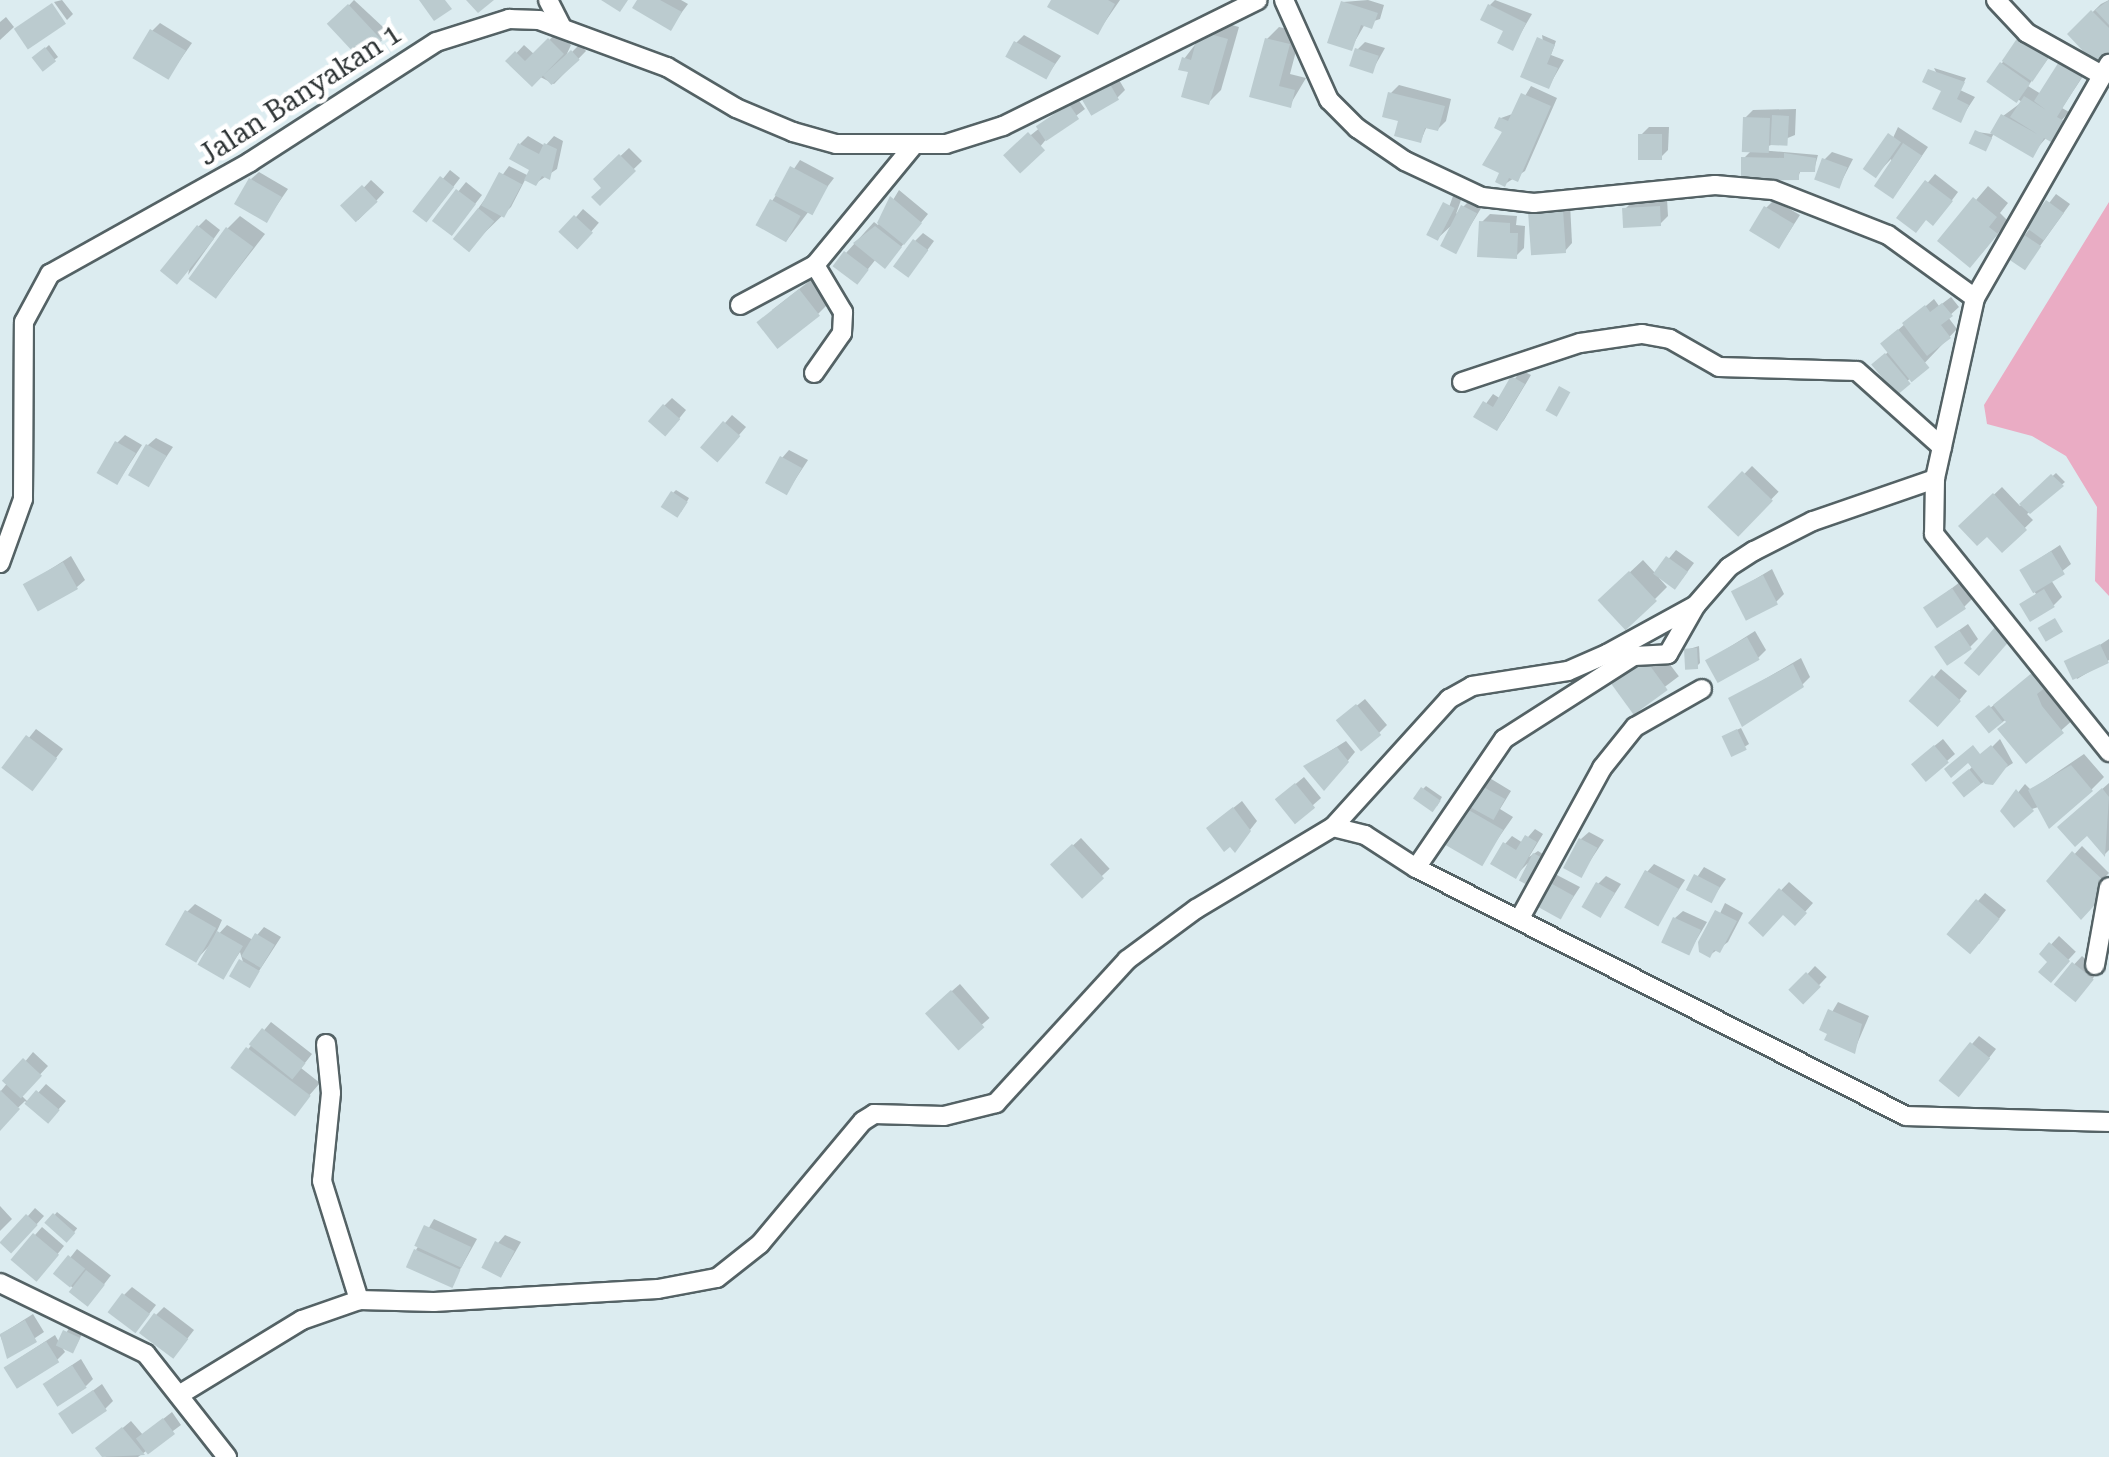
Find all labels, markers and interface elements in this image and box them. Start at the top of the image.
street label: Jalan Banyakan 1 [192,17,408,173]

